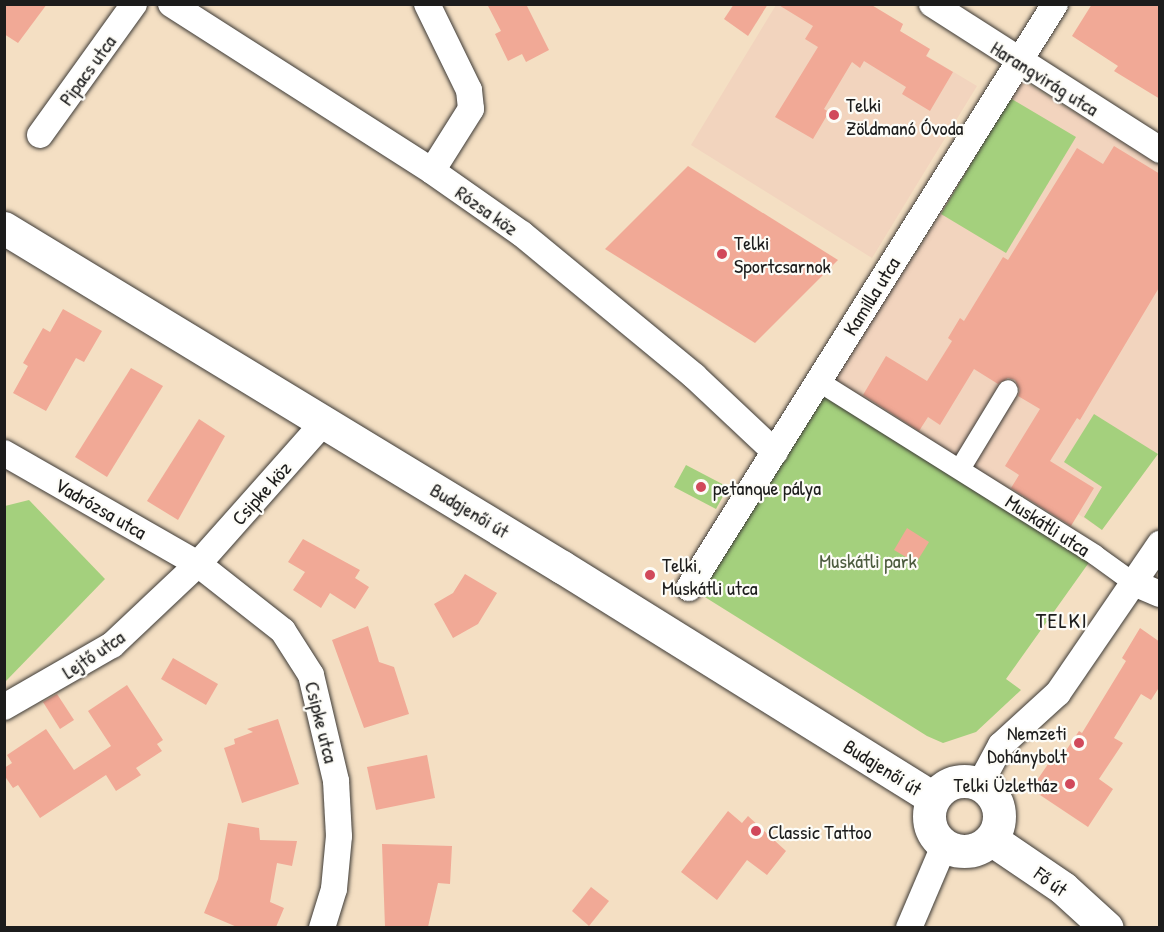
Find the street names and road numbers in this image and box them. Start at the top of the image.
street label: Pipacs utca [53,30,121,110]
street label: Harangvirág utca [987,35,1103,121]
street label: Rózsa köz [451,180,523,240]
street label: Kamilla utca [838,252,904,340]
street label: Csipke köz [226,456,296,530]
street label: Vadrózsa utca [51,472,151,544]
street label: Budajenői út [426,477,514,543]
street label: Muskátli utca [1001,489,1095,561]
street label: Lejtő utca [57,624,129,684]
street label: Csipke utca [300,679,344,765]
street label: Budajenői út [840,734,926,800]
street label: Fő út [1030,861,1072,901]

